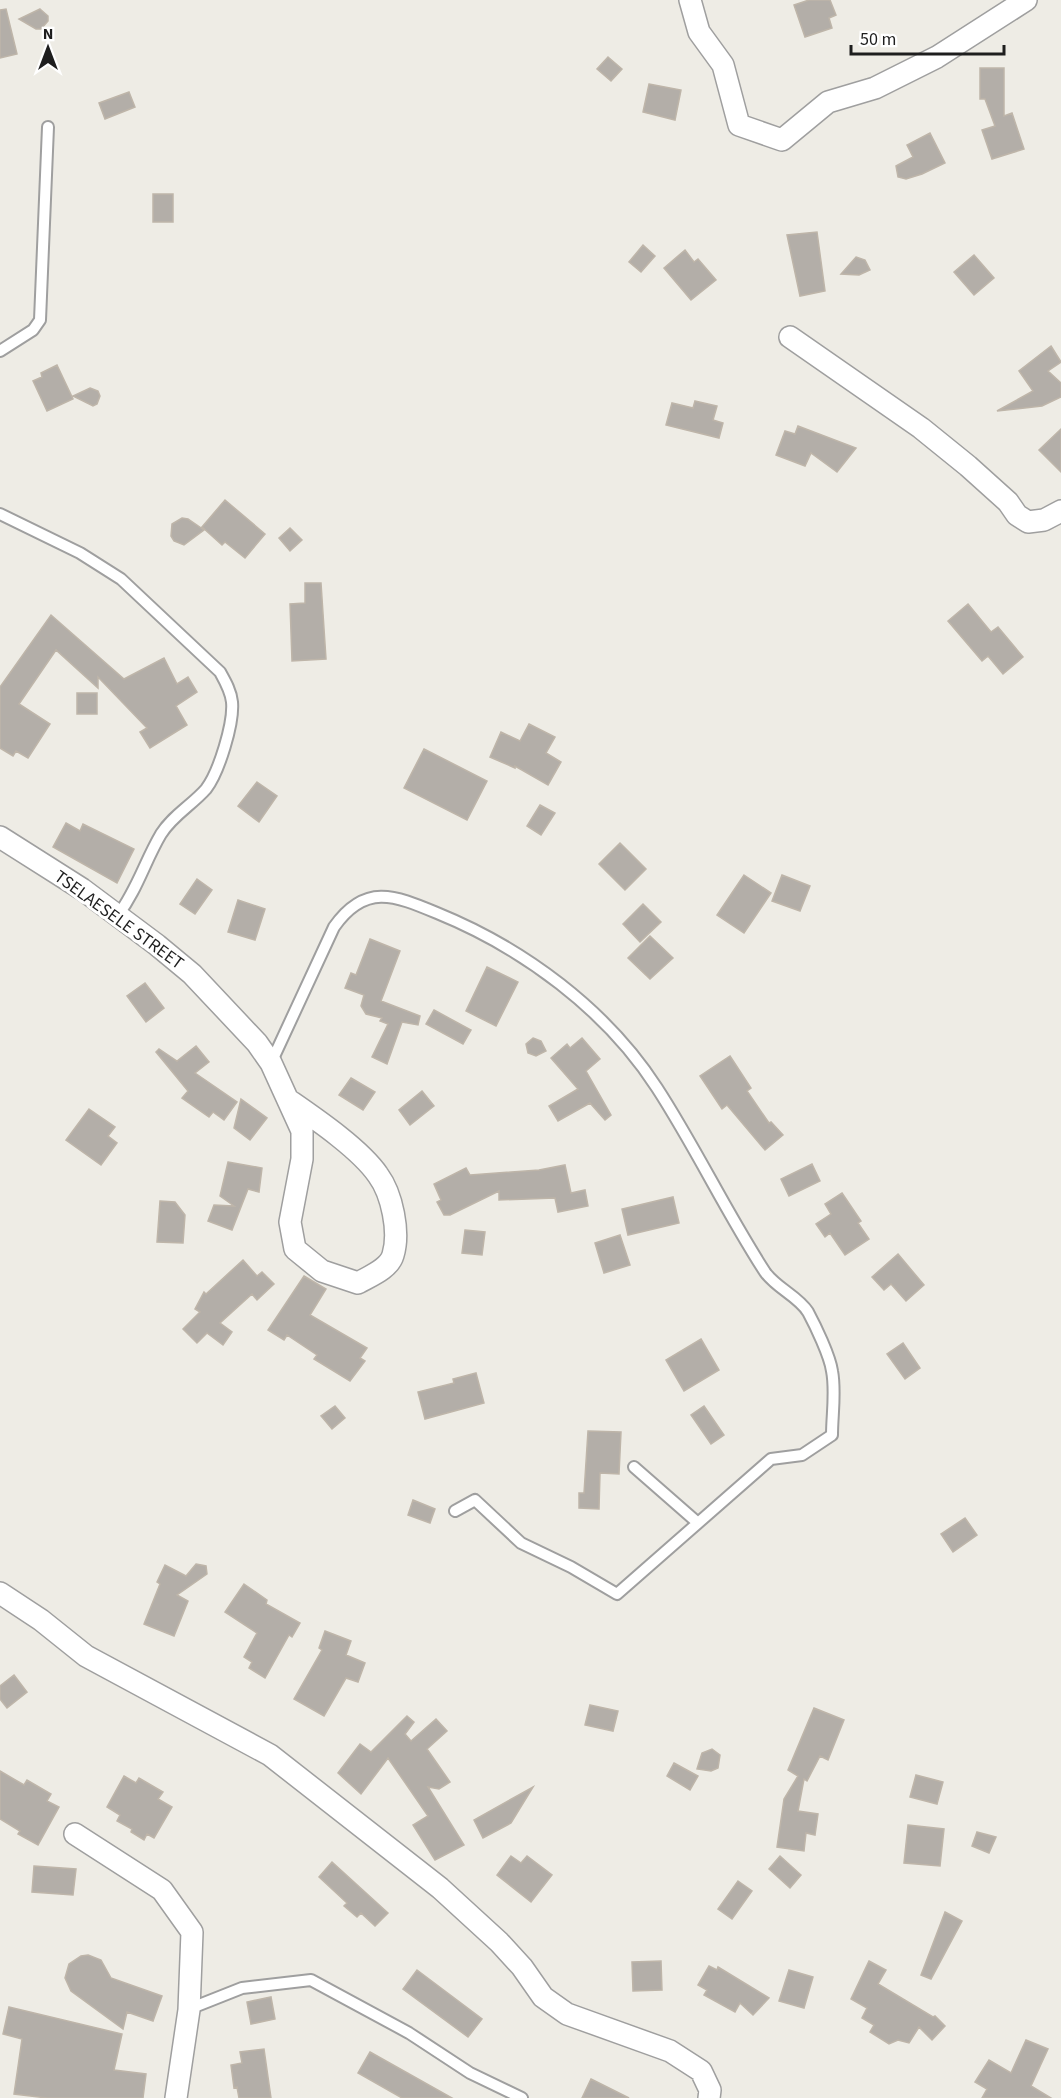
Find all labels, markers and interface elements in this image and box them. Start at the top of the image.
north arrow [18,18,78,78]
scale bar [851,18,1004,56]
text: N [43,23,53,45]
text: 50 m [860,27,896,52]
street label: TSELAESELE STREET [49,864,189,976]

